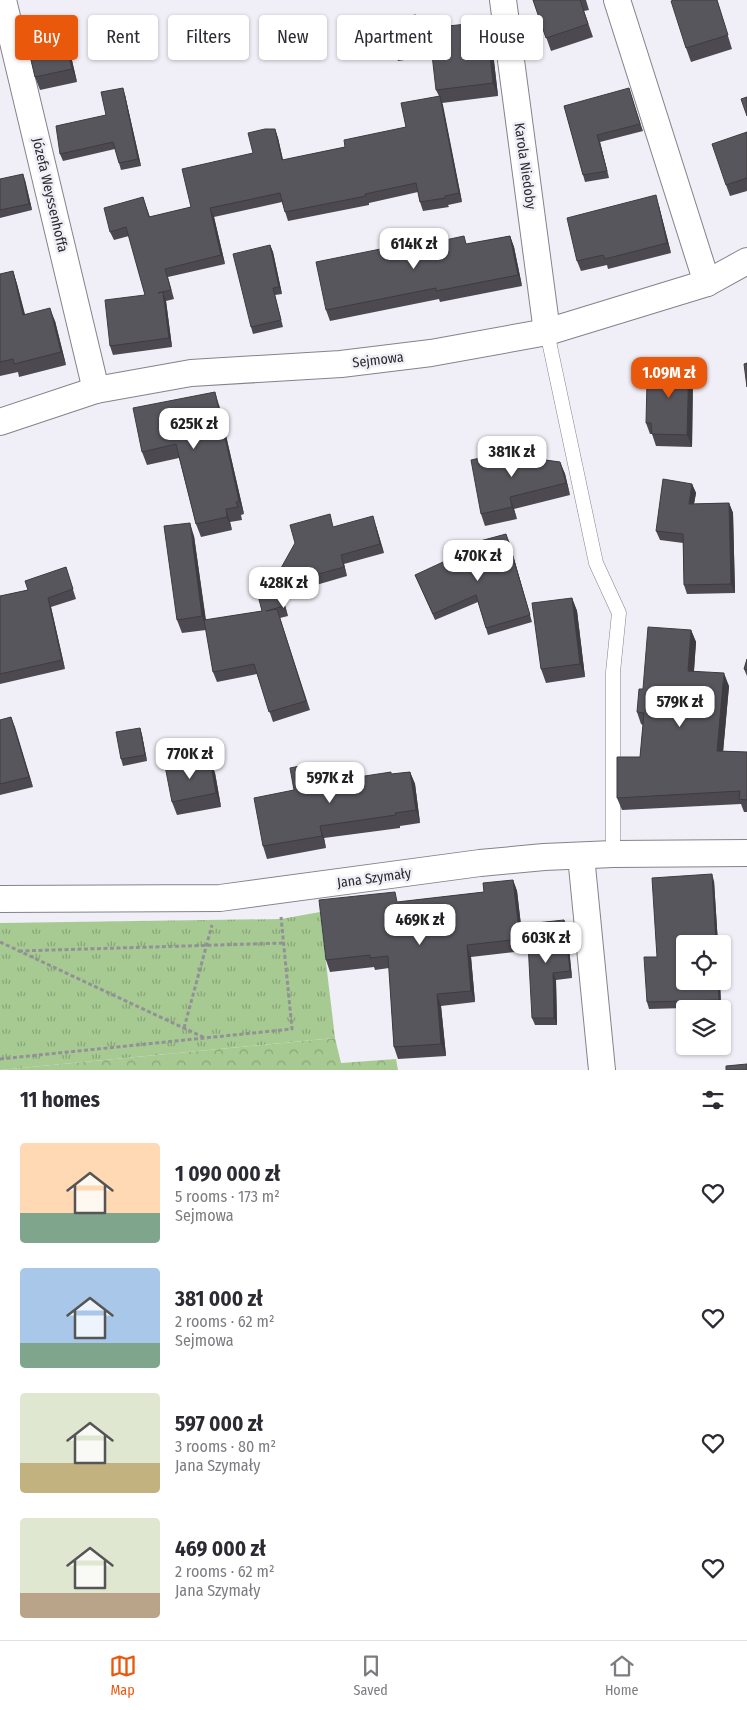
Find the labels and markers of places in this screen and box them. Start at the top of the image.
pin: 614K zł [368,228,460,270]
pin: 1.09M zł [617,356,721,399]
pin: 625K zł [148,408,240,450]
pin: 381K zł [466,436,558,478]
pin: 470K zł [432,540,524,582]
pin: 428K zł [238,566,330,609]
pin: 579K zł [634,686,726,728]
pin: 770K zł [144,738,236,780]
pin: 597K zł [284,762,376,804]
pin: 469K zł [374,904,466,946]
pin: 603K zł [500,922,592,964]

